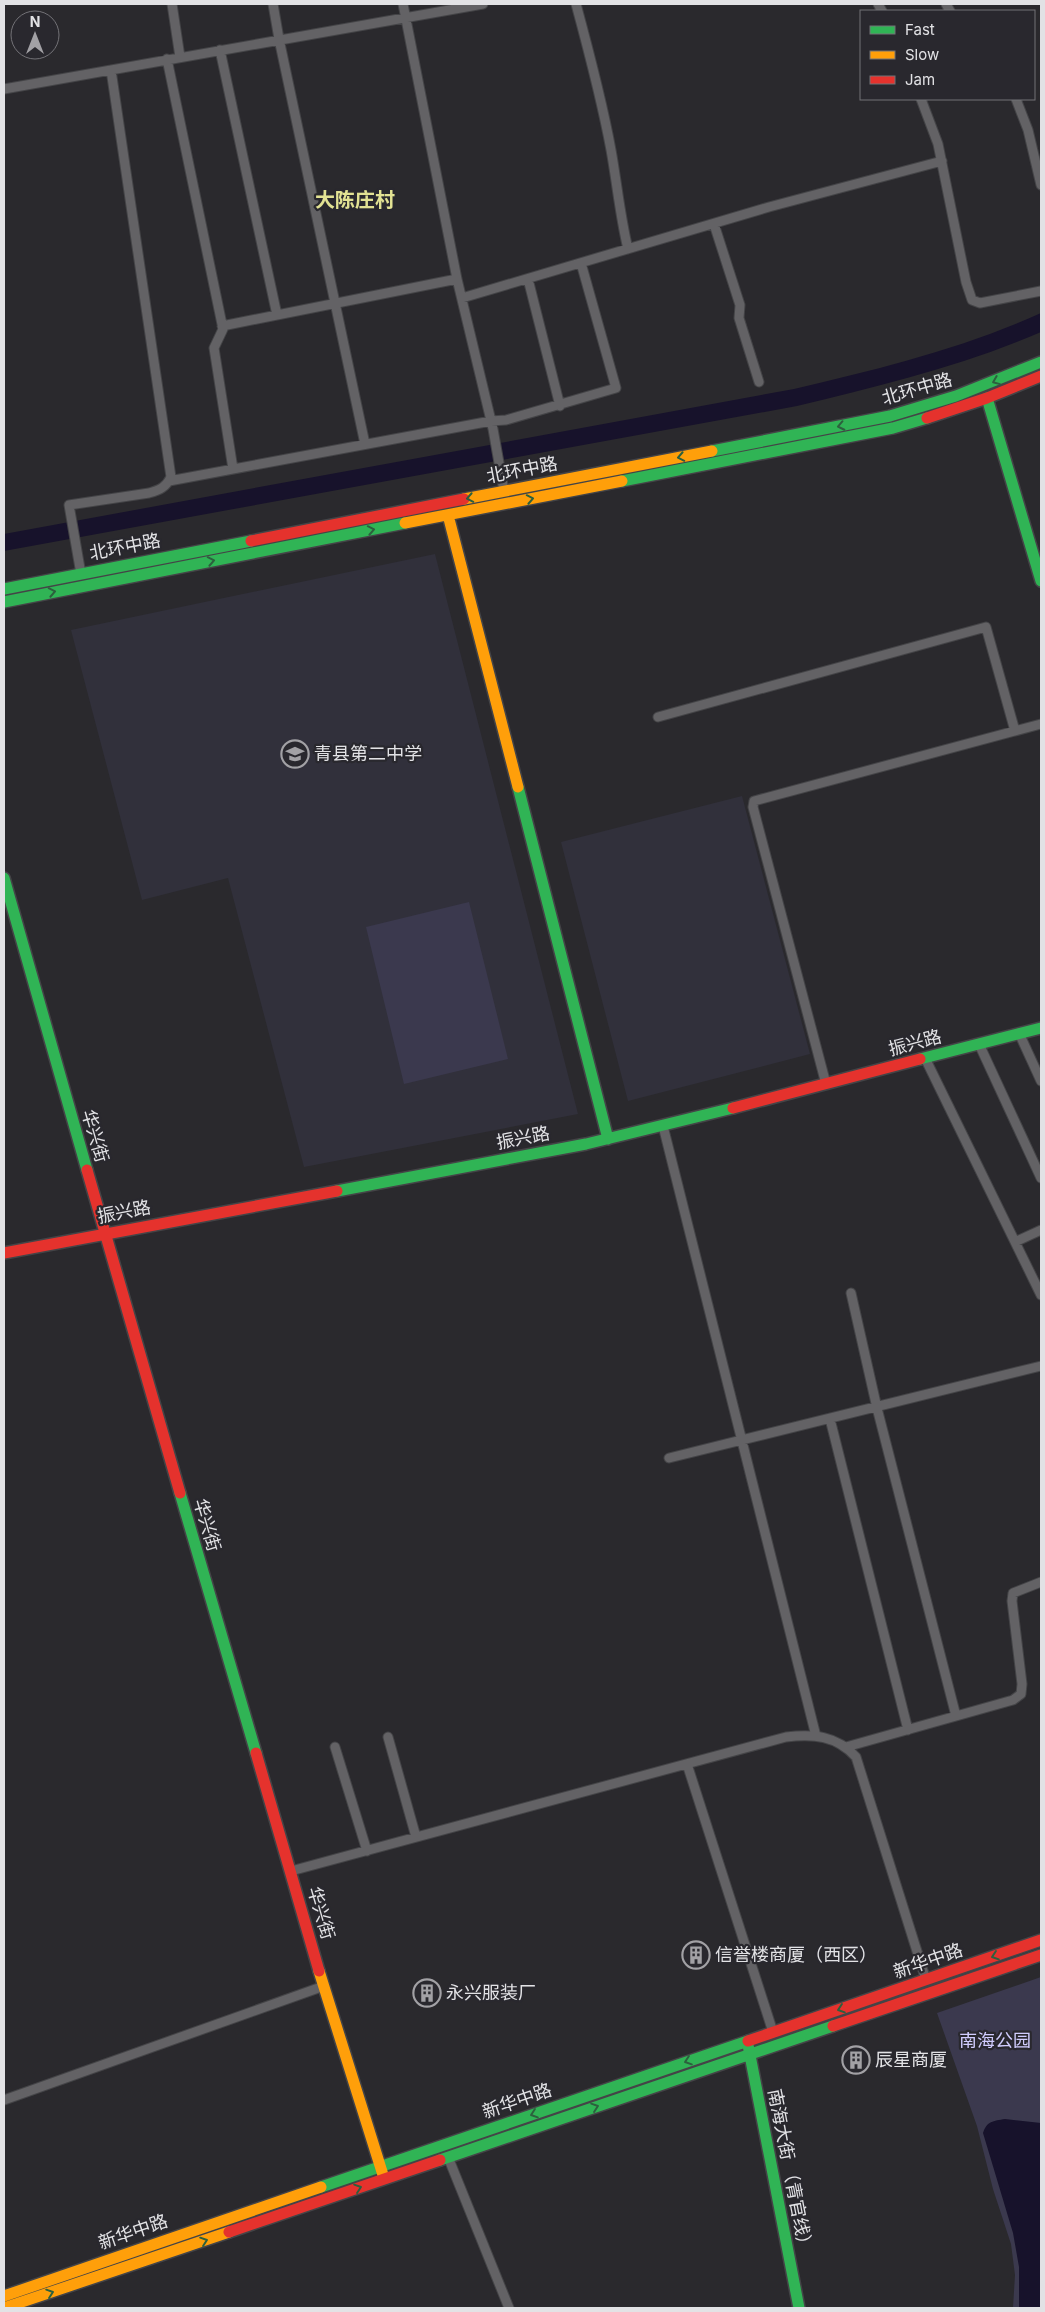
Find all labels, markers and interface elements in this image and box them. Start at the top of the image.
north arrow [10,10,60,60]
legend [860,10,1035,100]
text: N [30,13,40,30]
text: Fast [905,20,935,39]
text: Slow [905,45,939,64]
text: Jam [905,70,935,89]
district label: 大陈庄村 [315,188,395,212]
street label: 北环中路 [879,369,954,409]
one-way arrow [992,375,1001,385]
one-way arrow [836,421,845,431]
one-way arrow [677,451,685,462]
street label: 北环中路 [485,452,559,487]
one-way arrow [466,492,474,503]
one-way arrow [526,494,534,505]
one-way arrow [366,525,375,536]
street label: 北环中路 [88,529,162,564]
one-way arrow [207,557,215,567]
one-way arrow [47,588,56,598]
school or university icon: 青县第二中学 [280,739,310,769]
place label: 青县第二中学 [314,743,422,764]
street label: 振兴路 [886,1025,944,1060]
street label: 华兴街 [78,1107,113,1165]
street label: 振兴路 [494,1122,551,1153]
street label: 振兴路 [95,1196,152,1227]
street label: 华兴街 [190,1496,225,1554]
street label: 华兴街 [304,1884,339,1942]
street label: 新华中路 [890,1939,965,1982]
building icon: 信誉楼商厦（西区） [681,1940,711,1970]
place label: 信誉楼商厦（西区） [715,1944,877,1965]
one-way arrow [991,1950,1000,1960]
building icon: 永兴服装厂 [412,1978,442,2008]
place label: 永兴服装厂 [446,1982,536,2003]
one-way arrow [838,2003,846,2013]
park label: 南海公园 [959,2030,1031,2051]
building icon: 辰星商厦 [841,2045,871,2075]
place label: 辰星商厦 [875,2049,947,2070]
one-way arrow [684,2056,692,2066]
street label: 新华中路 [479,2079,554,2122]
street label: 南海大街 （青官线） [764,2087,817,2255]
one-way arrow [590,2103,598,2113]
one-way arrow [530,2108,538,2118]
one-way arrow [353,2184,362,2194]
street label: 新华中路 [95,2210,170,2253]
one-way arrow [200,2236,208,2246]
one-way arrow [46,2288,54,2298]

